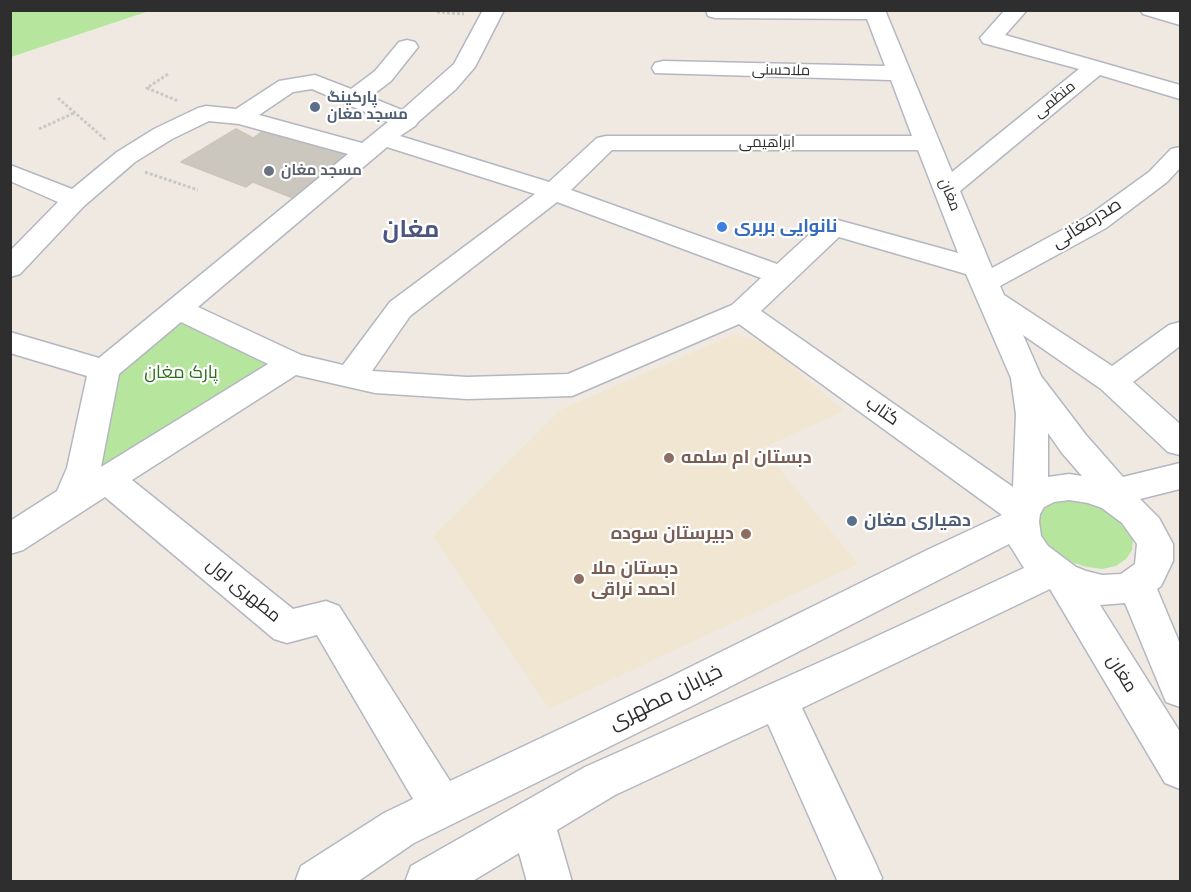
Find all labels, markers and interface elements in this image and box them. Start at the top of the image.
street label: ملاحسنی [752,61,810,81]
street label: منظمی [1030,78,1080,122]
place label: پارکینگ مسجد مغان [327,89,408,124]
marker: پارکینگ مسجد مغان [308,100,322,114]
street label: ابراهیمی [739,134,795,152]
place label: مسجد مغان [281,162,362,180]
marker: مسجد مغان [262,164,276,178]
street label: مغان [934,176,964,214]
street label: صدرمغانی [1048,194,1126,254]
place label: نانوایی بربری [734,216,837,238]
district label: مغان [383,217,439,245]
marker: نانوایی بربری [715,220,729,234]
park label: پارک مغان [144,362,218,384]
street label: کتاب [861,393,903,431]
place label: دبستان ام سلمه [681,447,812,469]
marker: دبستان ام سلمه [662,451,676,465]
place label: دهیاری مغان [864,510,971,532]
marker: دهیاری مغان [845,514,859,528]
place label: دبیرستان سوده [611,523,734,545]
marker: دبیرستان سوده [739,527,753,541]
street label: مطهری اول [201,554,285,628]
place label: دبستان ملا احمد نراقی [591,558,678,600]
marker: دبستان ملا احمد نراقی [572,572,586,586]
street label: مغان [1101,651,1141,697]
street label: خیابان مطهری [605,660,727,736]

